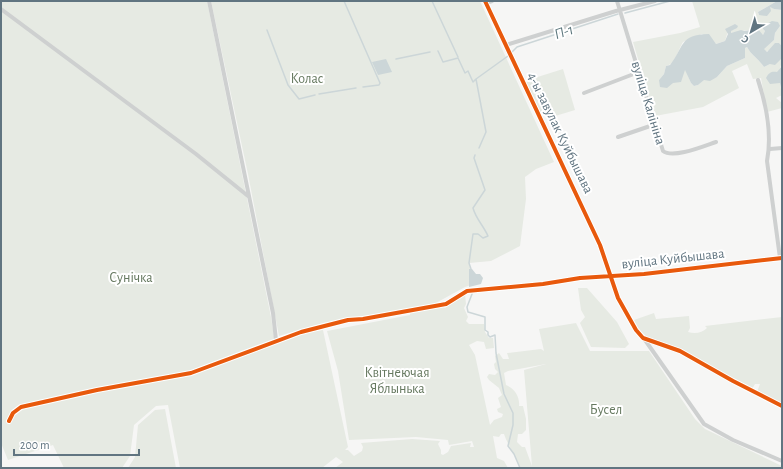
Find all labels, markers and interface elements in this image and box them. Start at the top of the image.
north arrow [731,12,771,52]
water label: П-1 [553,22,575,42]
text: С [739,33,751,46]
street label: вуліца Калініна [629,60,668,147]
street label: 4-ы завулак Куйбышава [525,70,596,196]
park label: Колас [290,72,324,86]
street label: вуліца Куйбышава [621,247,726,271]
park label: Сунічка [109,271,153,285]
park label: Квітнеючая Яблынька [364,366,430,396]
park label: Бусел [590,403,622,417]
scale bar [14,431,139,457]
text: 200 m [20,439,50,451]

